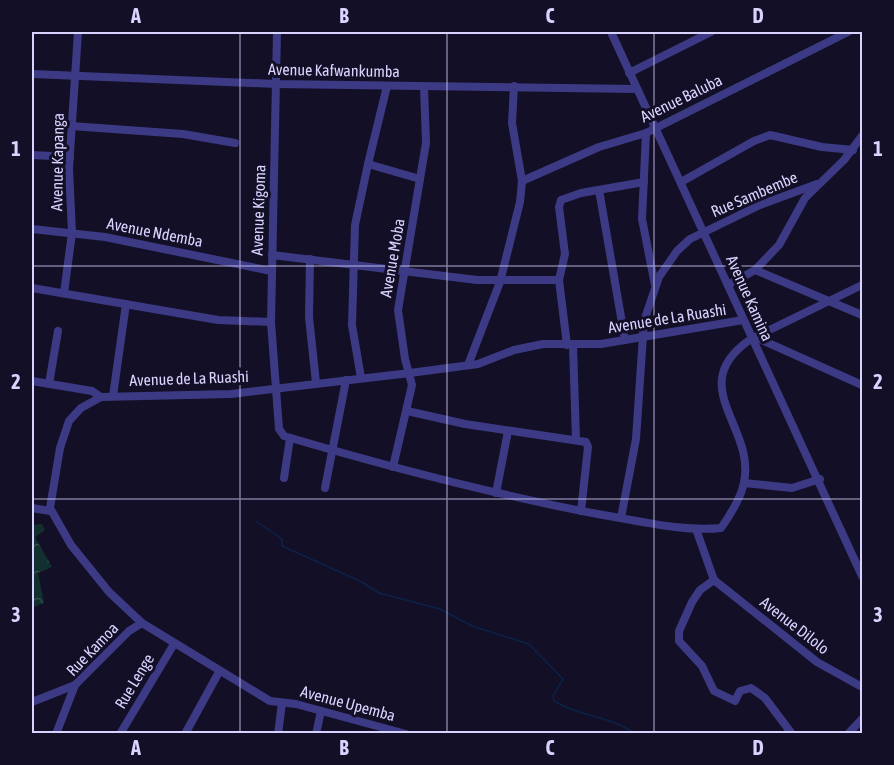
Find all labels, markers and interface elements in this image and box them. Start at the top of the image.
text: A [130,4,141,27]
text: B [339,4,349,27]
text: C [546,4,555,27]
text: D [752,4,764,27]
street label: Avenue Kafwankumba [268,60,400,80]
street label: Avenue Baluba [637,71,725,125]
street label: Avenue Kapanga [47,113,68,211]
text: 1 [11,137,21,160]
text: 1 [873,137,883,160]
street label: Avenue Kigoma [247,164,270,256]
street label: Rue Sambembe [708,168,800,220]
street label: Avenue Ndemba [106,214,204,250]
street label: Avenue Moba [376,217,408,299]
street label: Avenue Kamina [723,252,777,344]
street label: Avenue de La Ruashi [607,300,727,336]
street label: Avenue de La Ruashi [129,367,249,389]
text: 2 [11,370,21,393]
text: 2 [873,370,883,393]
street label: Avenue Dilolo [757,593,833,657]
text: 3 [11,603,21,626]
text: 3 [873,603,883,626]
street label: Rue Kamoa [62,619,122,679]
street label: Rue Lenge [111,651,158,712]
street label: Avenue Upemba [298,682,397,725]
text: A [130,736,141,759]
text: B [339,736,349,759]
text: C [546,736,555,759]
text: D [752,736,764,759]

